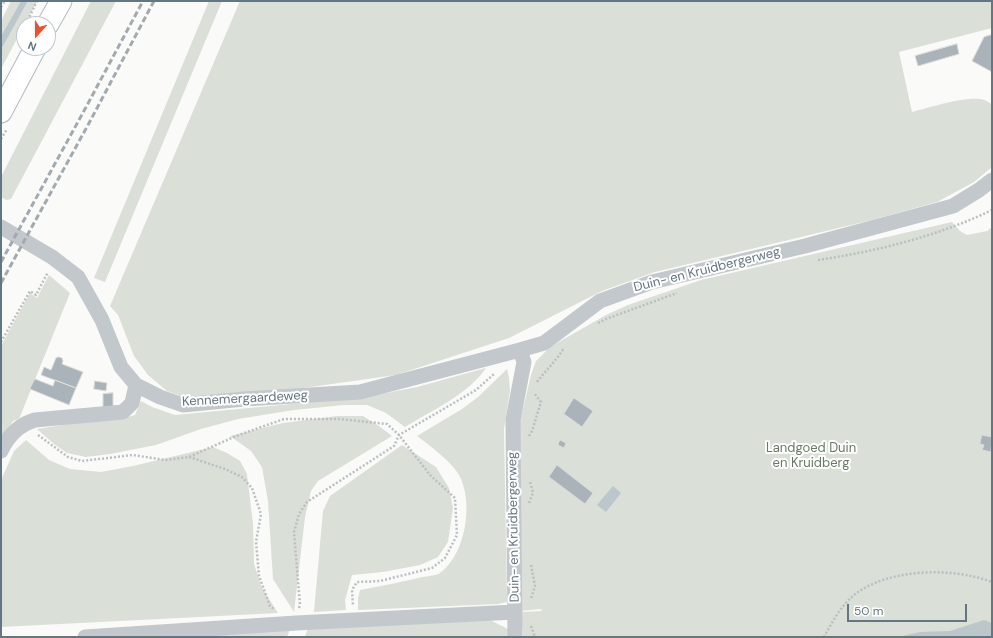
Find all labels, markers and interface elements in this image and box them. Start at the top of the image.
north arrow [16,16,56,56]
text: N [26,38,38,54]
street label: Duin- en Kruidbergerweg [632,244,782,296]
street label: Kennemergaardeweg [182,388,308,410]
park label: Landgoed Duin en Kruidberg [766,441,856,472]
street label: Duin- en Kruidbergerweg [505,452,523,602]
scale bar [849,596,969,622]
text: 50 m [854,603,883,619]

